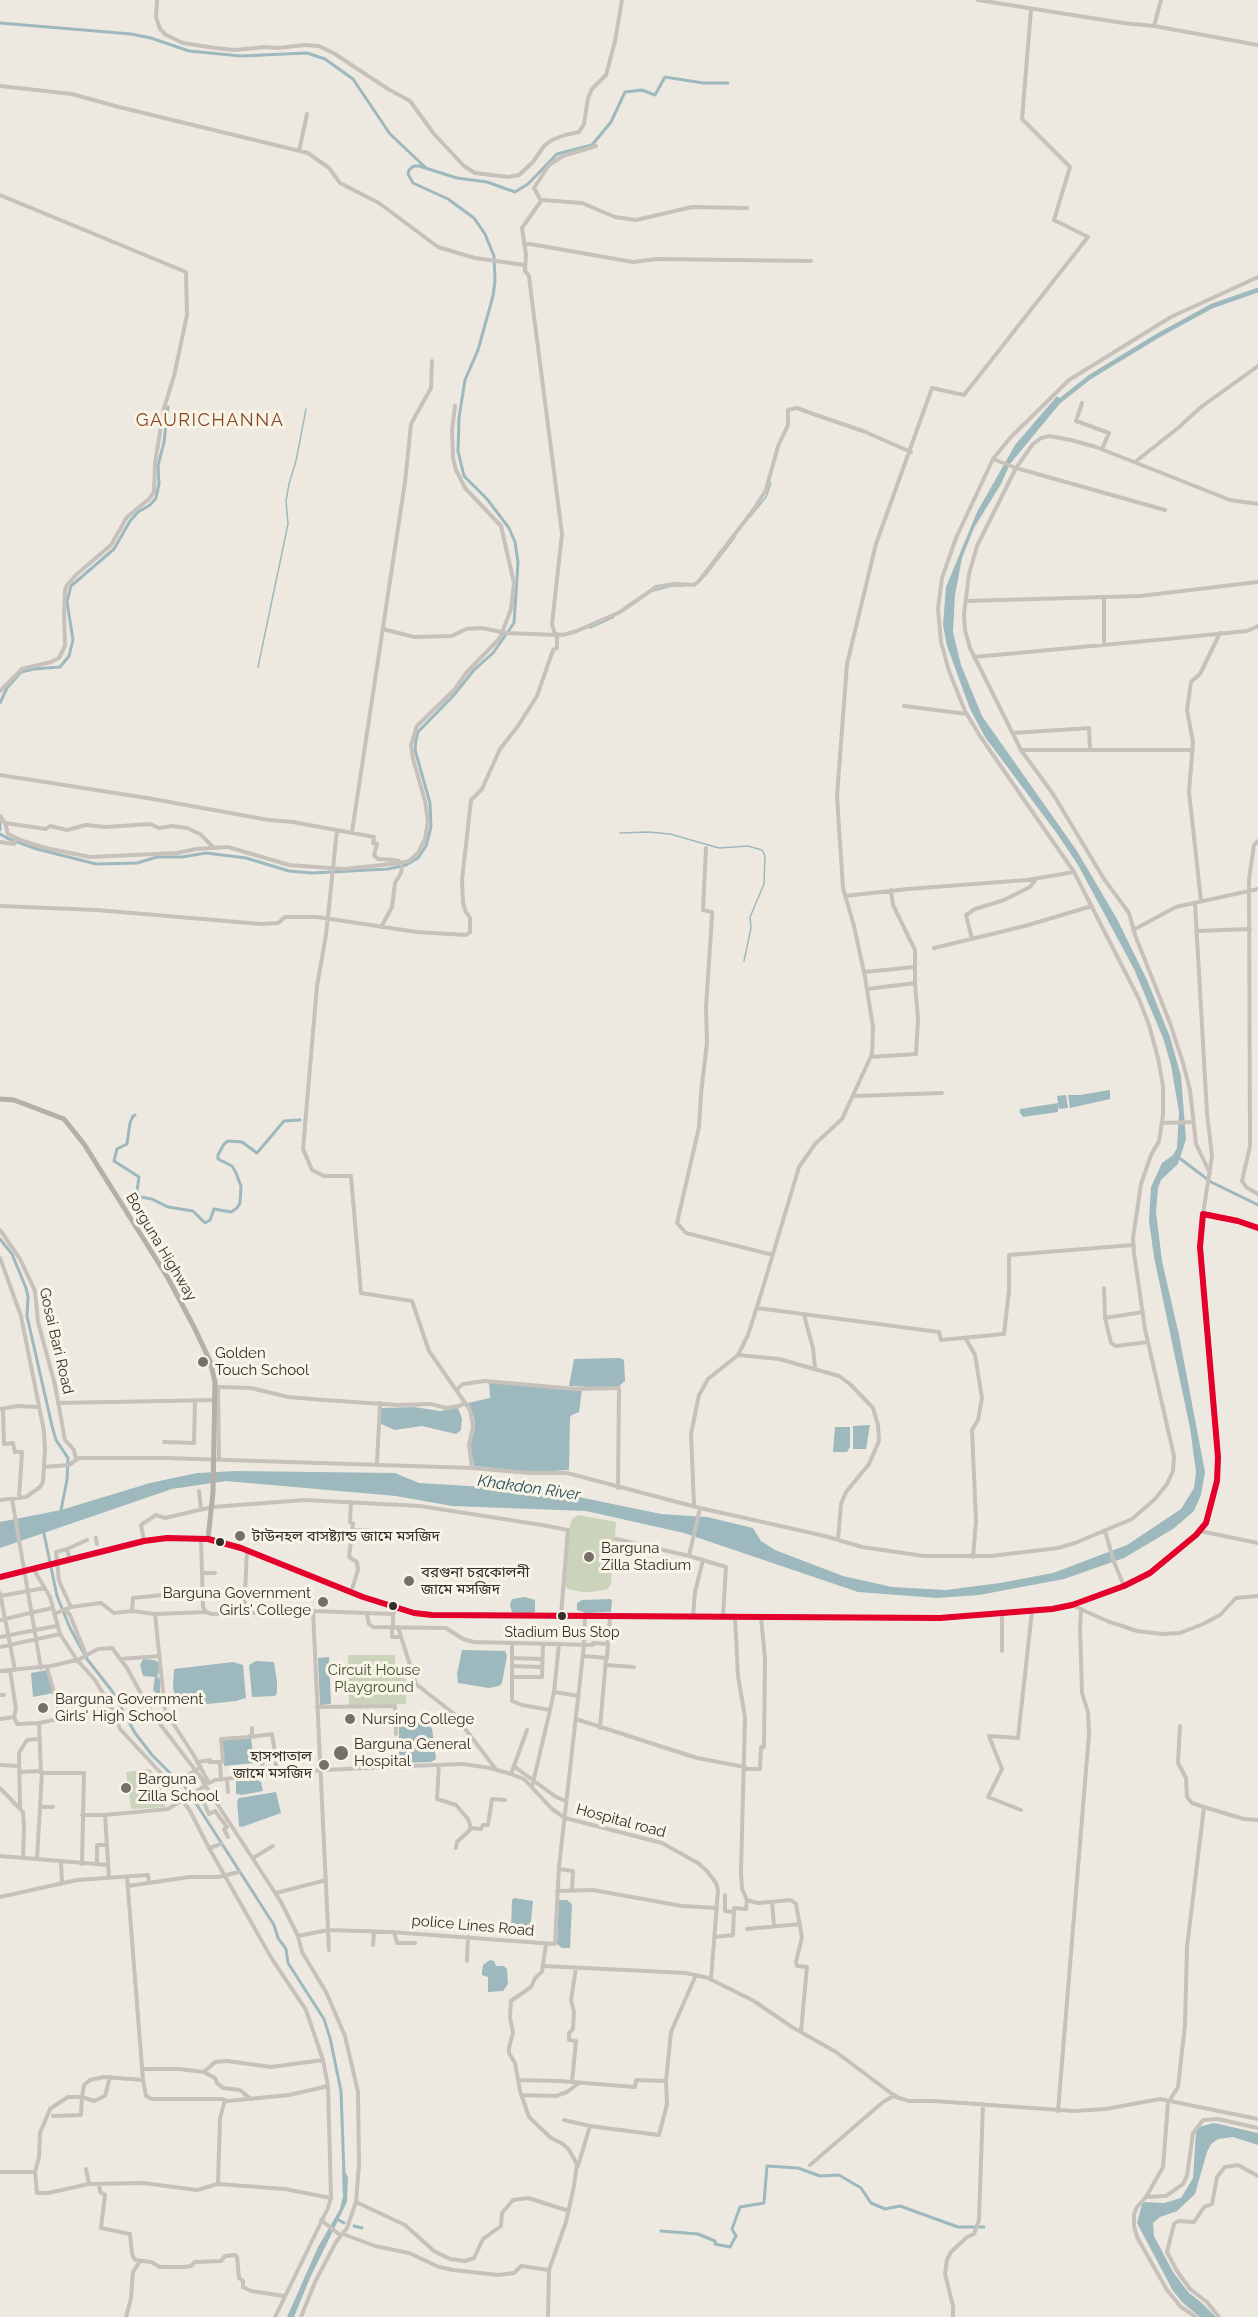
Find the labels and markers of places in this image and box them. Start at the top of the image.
place label: Golden Touch School [215,1344,309,1379]
marker: Golden Touch School [196,1355,210,1369]
place label: টাউনহল বাসষ্ট্যান্ড জামে মসজিদ [252,1527,440,1545]
marker: টাউনহল বাসষ্ট্যান্ড জামে মসজিদ [233,1529,247,1543]
unlabelled marker [214,1536,226,1548]
place label: Barguna Zilla Stadium [601,1539,691,1574]
marker: Barguna Zilla Stadium [582,1550,596,1564]
place label: বরগুনা চরকোলনী জামে মসজিদ [421,1563,530,1598]
marker: বরগুনা চরকোলনী জামে মসজিদ [402,1574,416,1588]
place label: Barguna Government Girls' College [163,1584,311,1619]
marker: Barguna Government Girls' College [316,1595,330,1609]
unlabelled marker [387,1600,399,1612]
marker: Stadium Bus Stop [556,1610,568,1622]
place label: Stadium Bus Stop [504,1625,620,1641]
place label: Barguna Government Girls' High School [55,1690,203,1725]
marker: Barguna Government Girls' High School [36,1701,50,1715]
place label: Nursing College [362,1710,474,1728]
marker: Nursing College [343,1712,357,1726]
place label: Barguna General Hospital [354,1735,471,1770]
marker: Barguna General Hospital [332,1744,350,1762]
place label: হাসপাতাল জামে মসজিদ [233,1747,312,1782]
marker: হাসপাতাল জামে মসজিদ [317,1758,331,1772]
place label: Barguna Zilla School [138,1770,219,1805]
marker: Barguna Zilla School [119,1781,133,1795]

